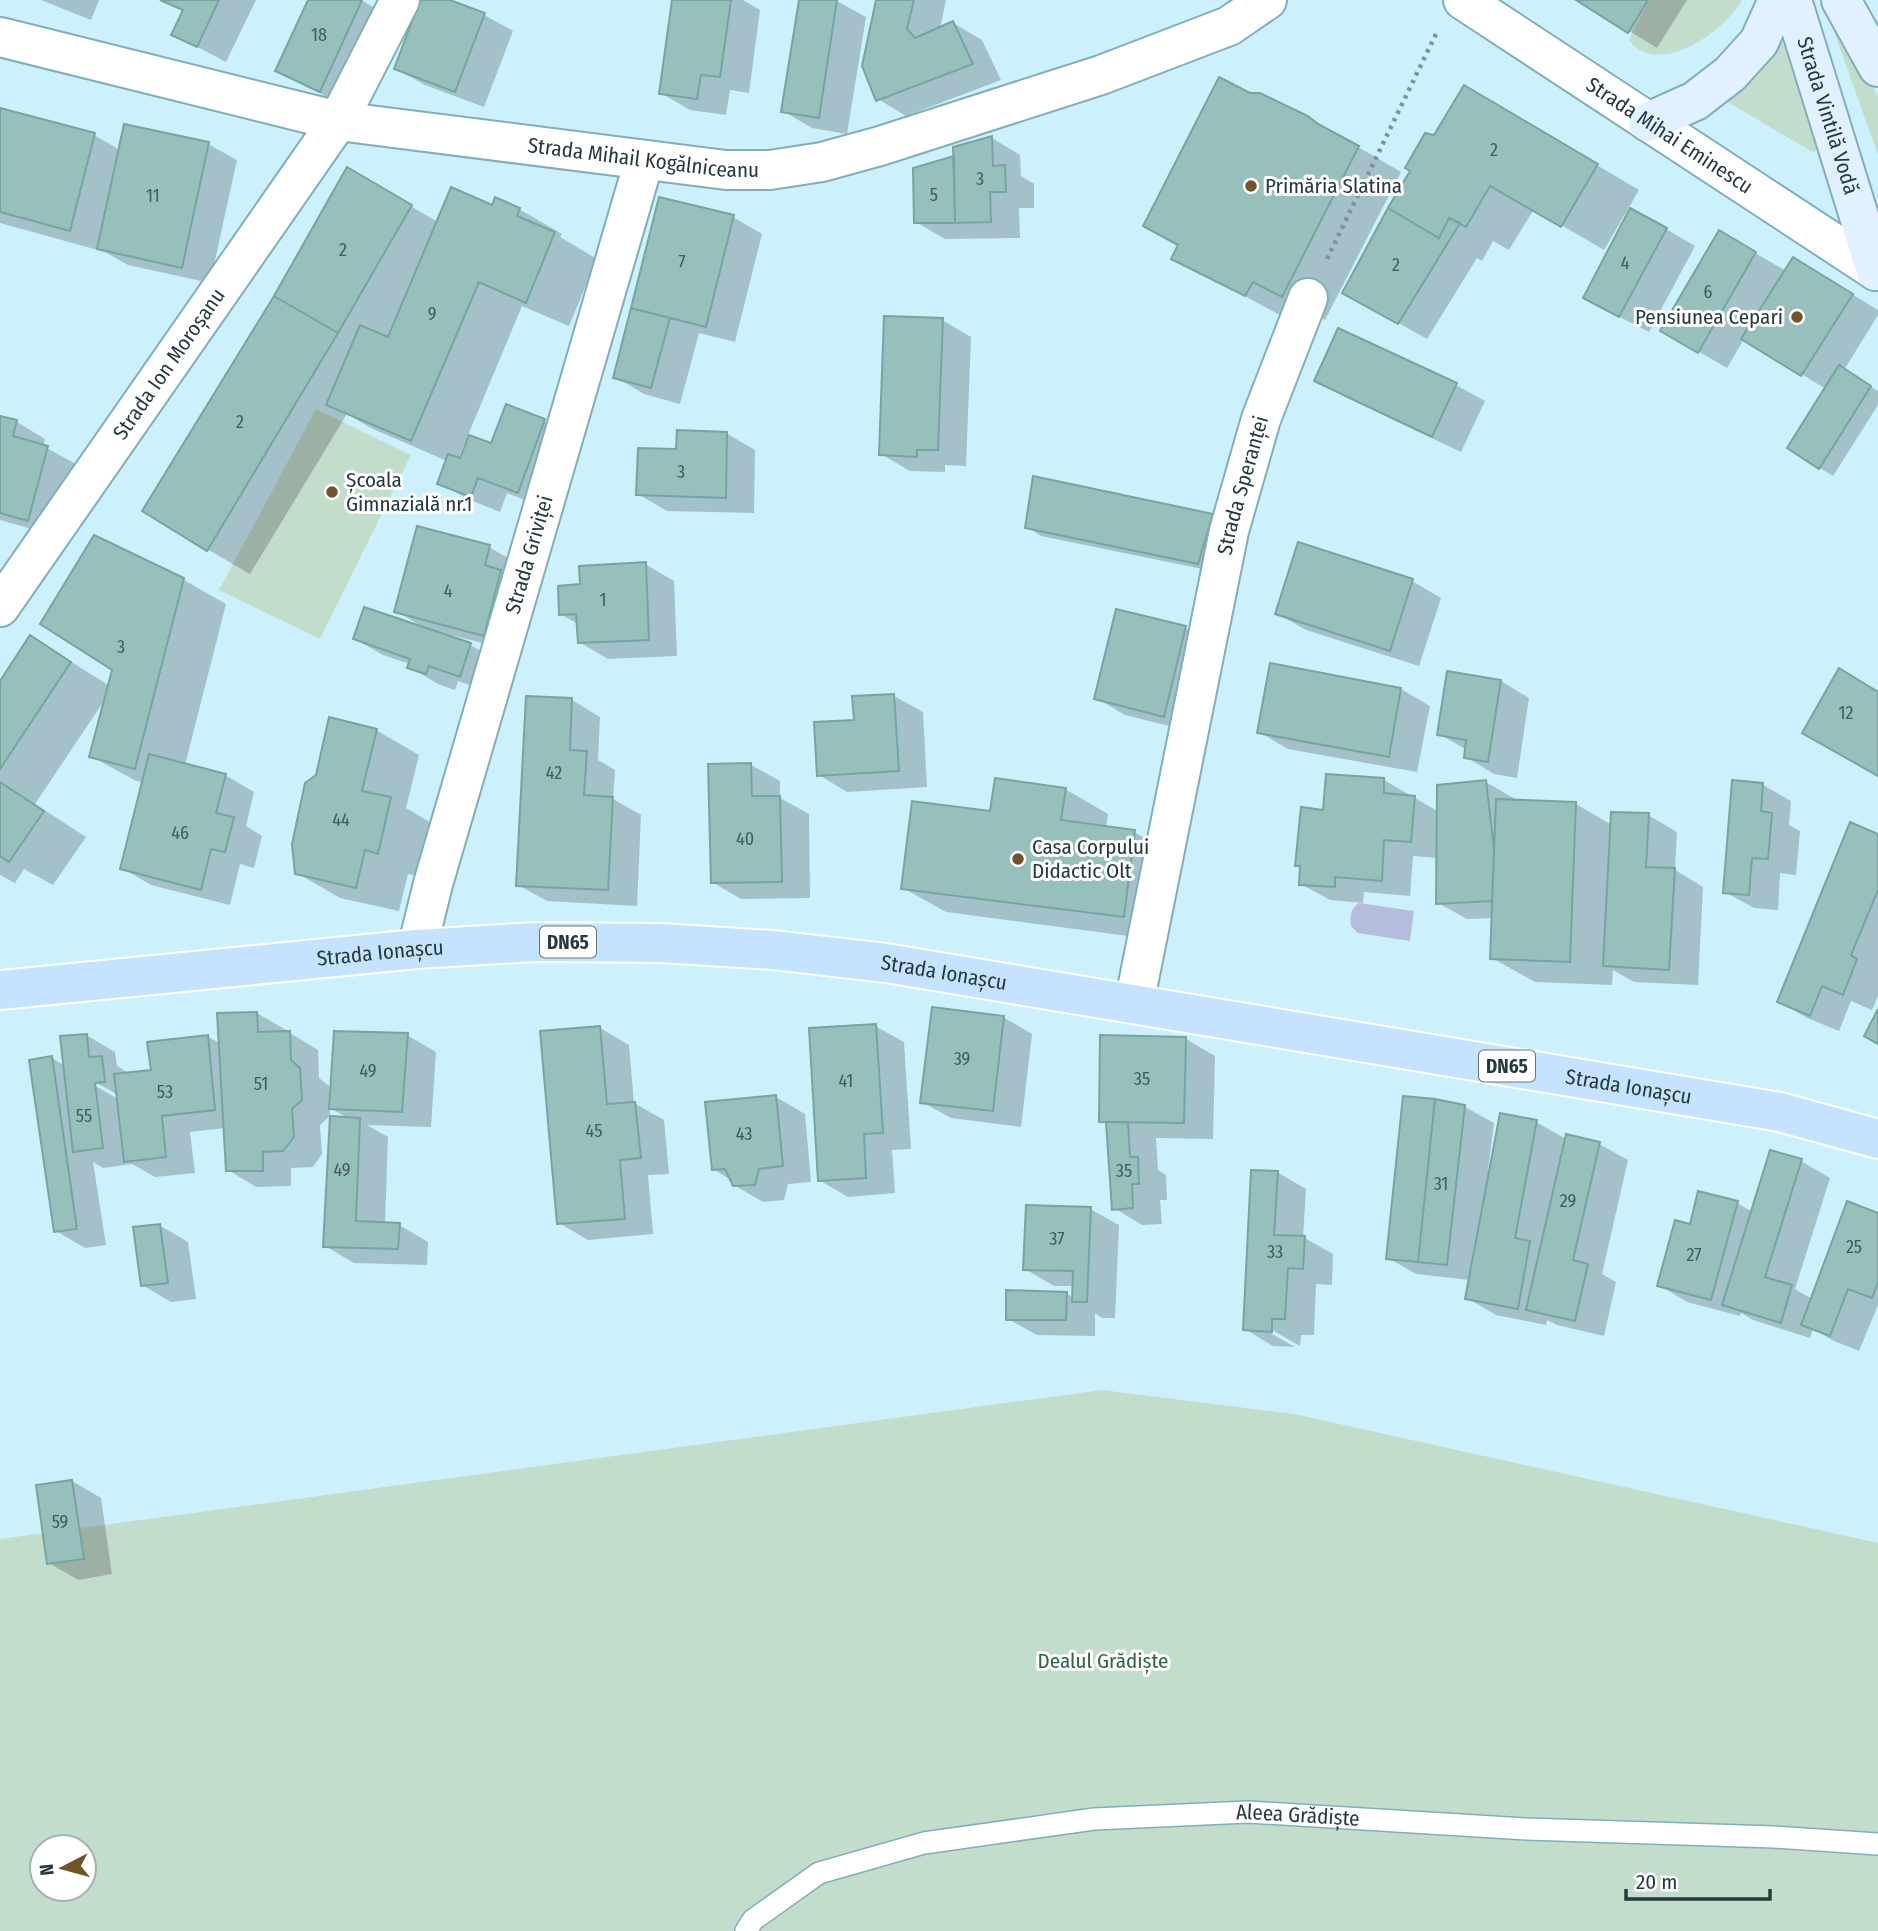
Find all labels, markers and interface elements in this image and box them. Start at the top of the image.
house number: 18 [311,24,327,46]
street label: Strada Vintilă Vodă [1791,34,1864,198]
street label: Strada Mihai Eminescu [1581,71,1758,200]
street label: Strada Mihail Kogălniceanu [526,132,759,183]
house number: 2 [1490,139,1498,161]
house number: 3 [976,168,984,190]
place label: Primăria Slatina [1265,173,1402,199]
marker: Primăria Slatina [1243,178,1259,194]
house number: 5 [930,184,938,206]
house number: 11 [146,185,160,207]
house number: 2 [339,239,347,261]
house number: 7 [678,251,686,273]
house number: 4 [1621,252,1630,274]
house number: 2 [1392,254,1400,276]
house number: 6 [1704,281,1713,303]
street label: Strada Ion Moroșanu [107,283,231,445]
house number: 9 [428,303,436,325]
place label: Pensiunea Cepari [1635,304,1783,330]
marker: Pensiunea Cepari [1789,309,1805,325]
house number: 2 [236,411,244,433]
street label: Strada Speranței [1212,413,1274,557]
house number: 3 [677,461,685,483]
place label: Școala Gimnazială nr.1 [346,467,472,517]
marker: Școala Gimnazială nr.1 [324,484,340,500]
street label: Strada Griviței [499,492,559,617]
house number: 4 [444,580,453,602]
house number: 1 [599,589,607,611]
house number: 3 [117,636,125,658]
house number: 12 [1839,702,1854,724]
house number: 42 [546,762,562,784]
house number: 44 [332,809,350,831]
house number: 46 [171,822,189,844]
house number: 40 [736,828,754,850]
place label: Casa Corpului Didactic Olt [1032,834,1149,884]
marker: Casa Corpului Didactic Olt [1010,851,1026,867]
road number: DN65 [540,926,596,958]
street label: Strada Ionașcu [316,934,444,972]
street label: Strada Ionașcu [879,949,1009,996]
house number: 39 [954,1048,970,1070]
road number: DN65 [1479,1050,1535,1082]
house number: 49 [359,1060,377,1082]
street label: Strada Ionașcu [1564,1063,1694,1110]
house number: 35 [1134,1068,1150,1090]
house number: 41 [839,1070,853,1092]
house number: 51 [254,1073,268,1095]
house number: 53 [157,1081,173,1103]
house number: 55 [76,1105,92,1127]
house number: 45 [586,1120,602,1142]
house number: 43 [736,1123,752,1145]
house number: 49 [333,1159,351,1181]
house number: 35 [1116,1160,1132,1182]
house number: 31 [1434,1173,1448,1195]
house number: 29 [1560,1190,1576,1212]
house number: 37 [1049,1228,1065,1250]
house number: 25 [1846,1236,1862,1258]
house number: 33 [1267,1241,1283,1263]
house number: 27 [1686,1244,1702,1266]
house number: 59 [52,1511,68,1533]
park label: Dealul Grădiște [1038,1648,1168,1674]
street label: Aleea Grădiște [1235,1799,1360,1832]
north arrow [28,1833,98,1903]
scale bar [1626,1857,1770,1901]
text: N [35,1863,59,1877]
text: 20 m [1636,1869,1677,1895]

